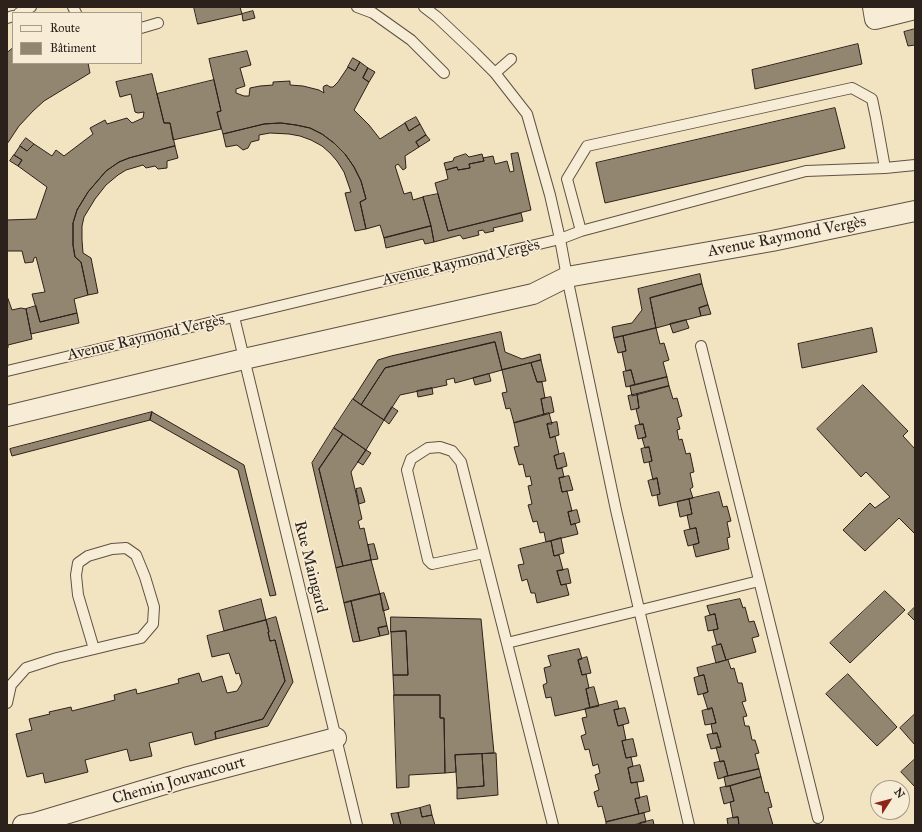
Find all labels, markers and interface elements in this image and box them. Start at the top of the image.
legend [12,12,142,64]
text: Route [50,21,80,35]
text: Bâtiment [50,41,96,55]
street label: Avenue Raymond Vergès [706,212,868,262]
street label: Avenue Raymond Vergès [380,236,542,290]
street label: Avenue Raymond Vergès [65,311,227,365]
street label: Rue Maingard [289,519,331,615]
street label: Chemin Jouvancourt [110,753,248,809]
north arrow [870,780,910,820]
text: N [891,786,907,801]

